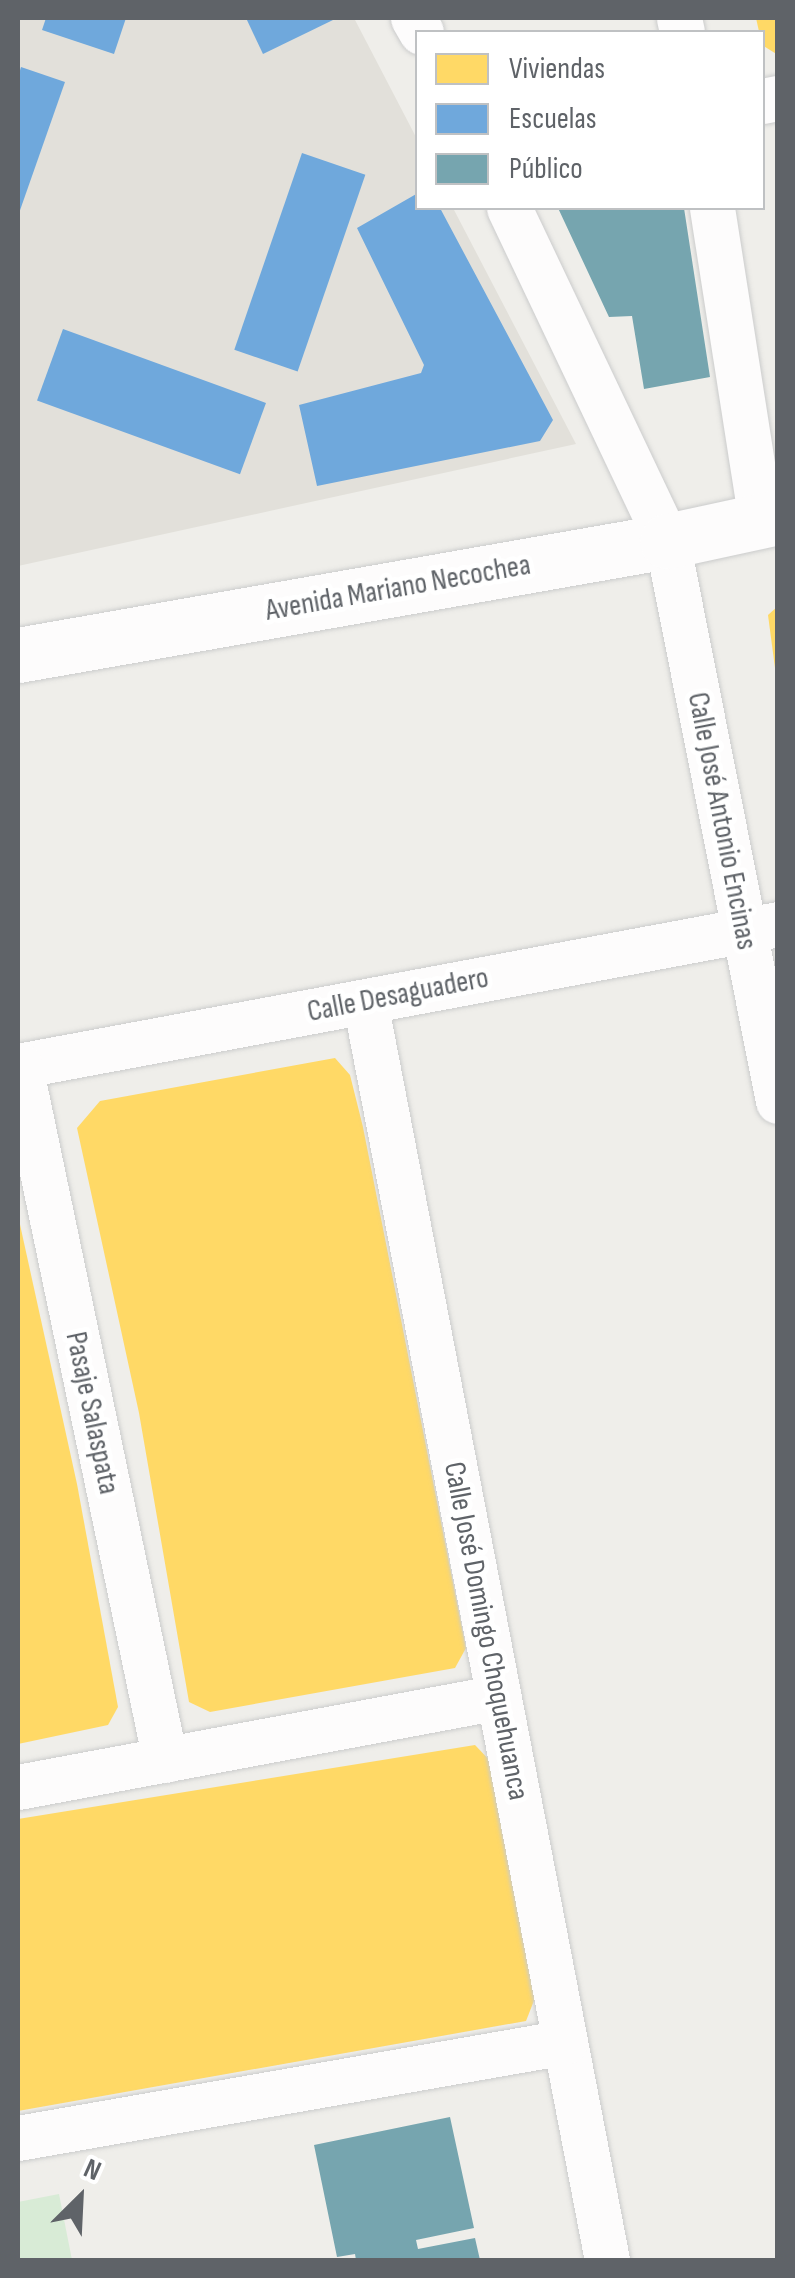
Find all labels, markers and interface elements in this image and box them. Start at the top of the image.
legend [415,30,765,210]
text: Viviendas [509,51,605,87]
text: Escuelas [509,101,597,137]
text: Público [509,151,583,187]
street label: Avenida Mariano Necochea [263,547,533,629]
street label: Calle José Antonio Encinas [679,689,765,953]
street label: Calle Desaguadero [304,960,492,1030]
street label: Pasaje Salaspata [57,1329,127,1497]
street label: Calle José Domingo Choquehuanca [436,1459,536,1803]
north arrow [30,2148,130,2248]
text: N [79,2152,106,2188]

